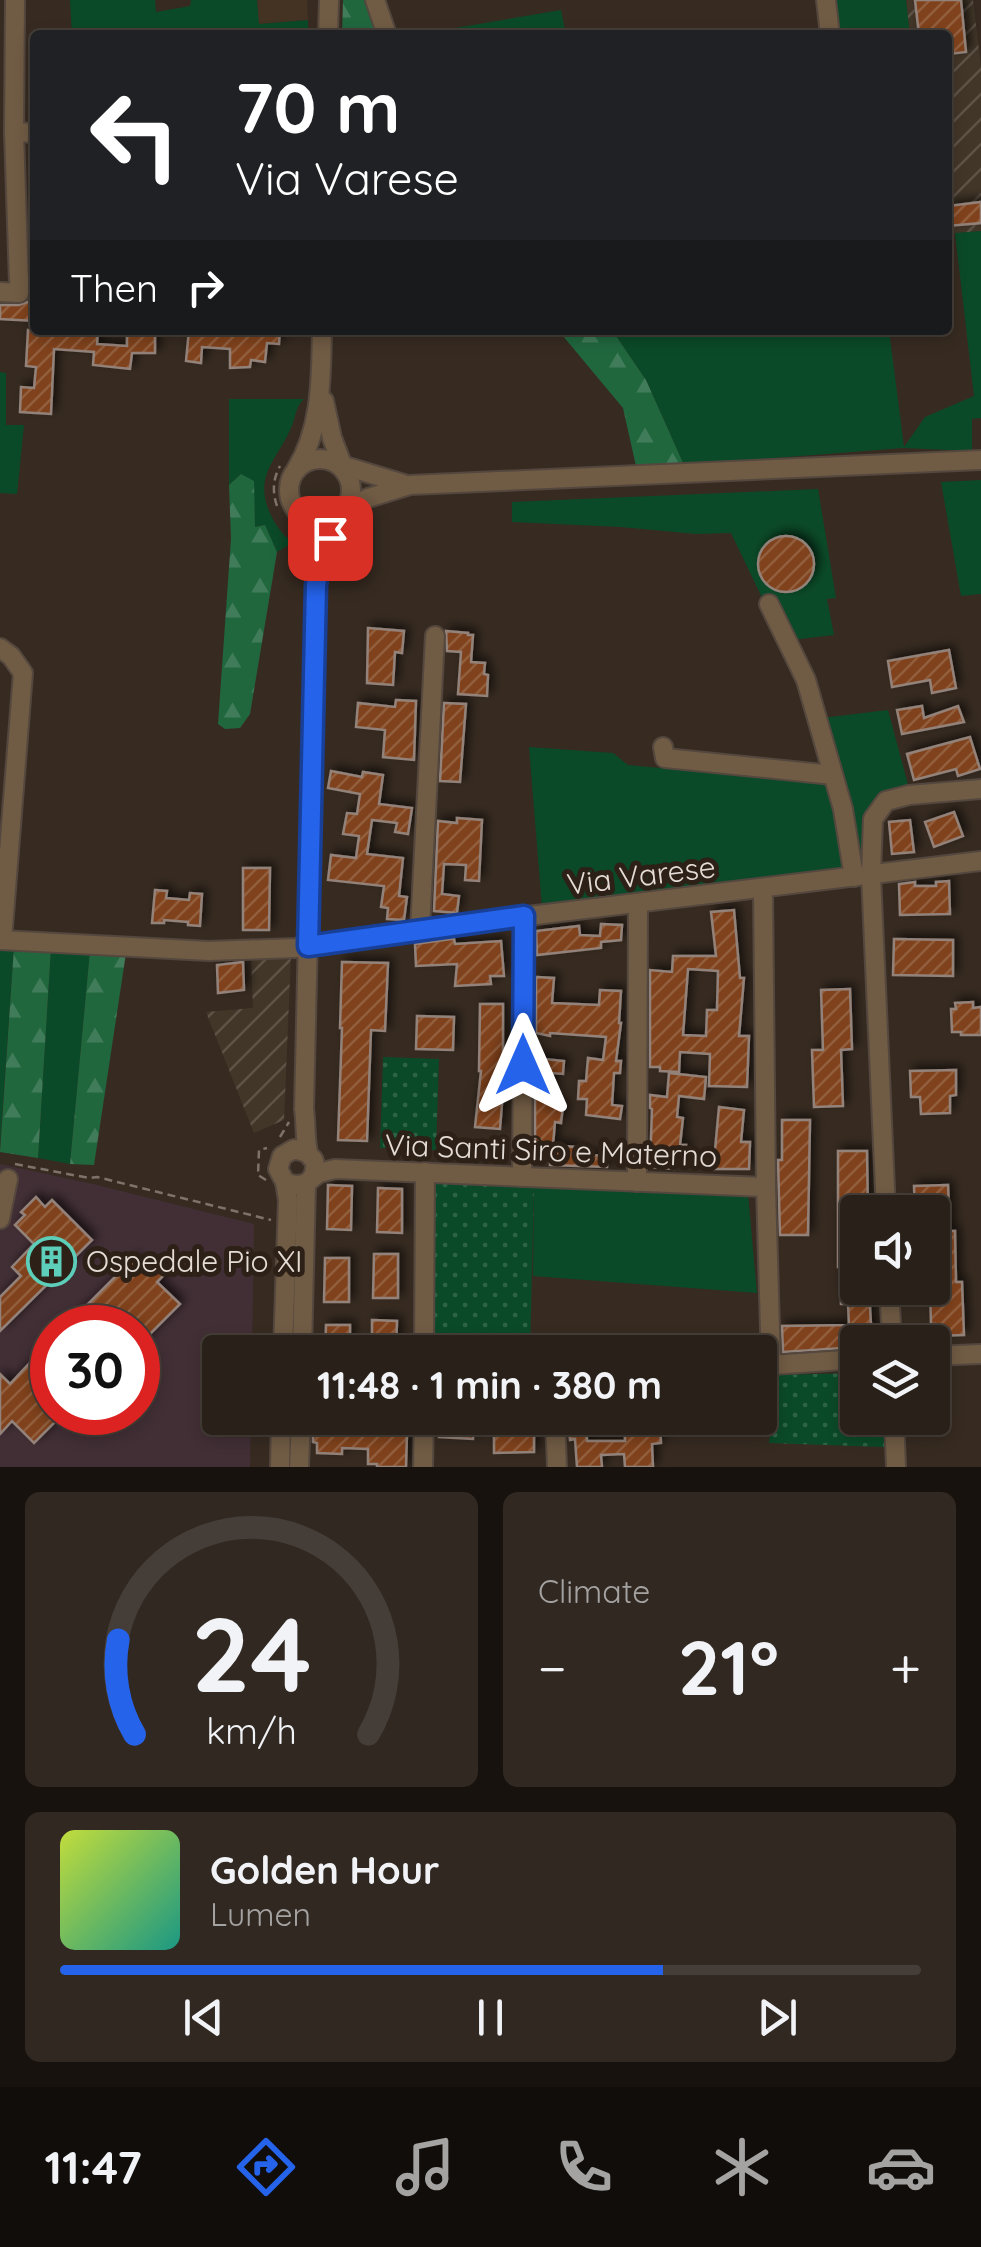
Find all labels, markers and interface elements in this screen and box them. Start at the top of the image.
text: 70 m [235,63,401,151]
icon: left [70,70,200,200]
text: Via Varese [235,150,459,206]
icon: right [178,260,233,315]
text: Then [70,264,158,312]
pin [288,496,373,581]
icon: arrive [303,511,358,566]
street label: Via Varese [565,847,717,903]
position arrow [471,1013,575,1117]
street label: Via Santi Siro e Materno [384,1125,718,1175]
map controls [840,1195,950,1435]
button: sound [840,1195,950,1305]
building icon: Ospedale Pio XI [25,1235,77,1287]
place label: Ospedale Pio XI [86,1242,303,1280]
speed limit sign: 30 [30,1305,160,1435]
button: layers [840,1325,950,1435]
text: 11:48 · 1 min · 380 m [317,1361,662,1409]
text: Climate [538,1571,650,1611]
text: 24 [191,1588,312,1718]
text: 21° [678,1620,779,1714]
text: − [538,1633,567,1702]
text: + [890,1633,921,1702]
text: km/h [206,1708,297,1753]
text: Golden Hour [210,1846,439,1894]
text: Lumen [210,1894,311,1934]
icon: previous [176,1990,231,2045]
icon: pause [463,1990,518,2045]
icon: next [750,1990,805,2045]
icon: directions [231,2132,301,2202]
icon: music [390,2132,460,2202]
icon: phone [549,2132,619,2202]
icon: climate [707,2132,777,2202]
icon: car [866,2132,936,2202]
text: 11:47 [44,2139,142,2195]

